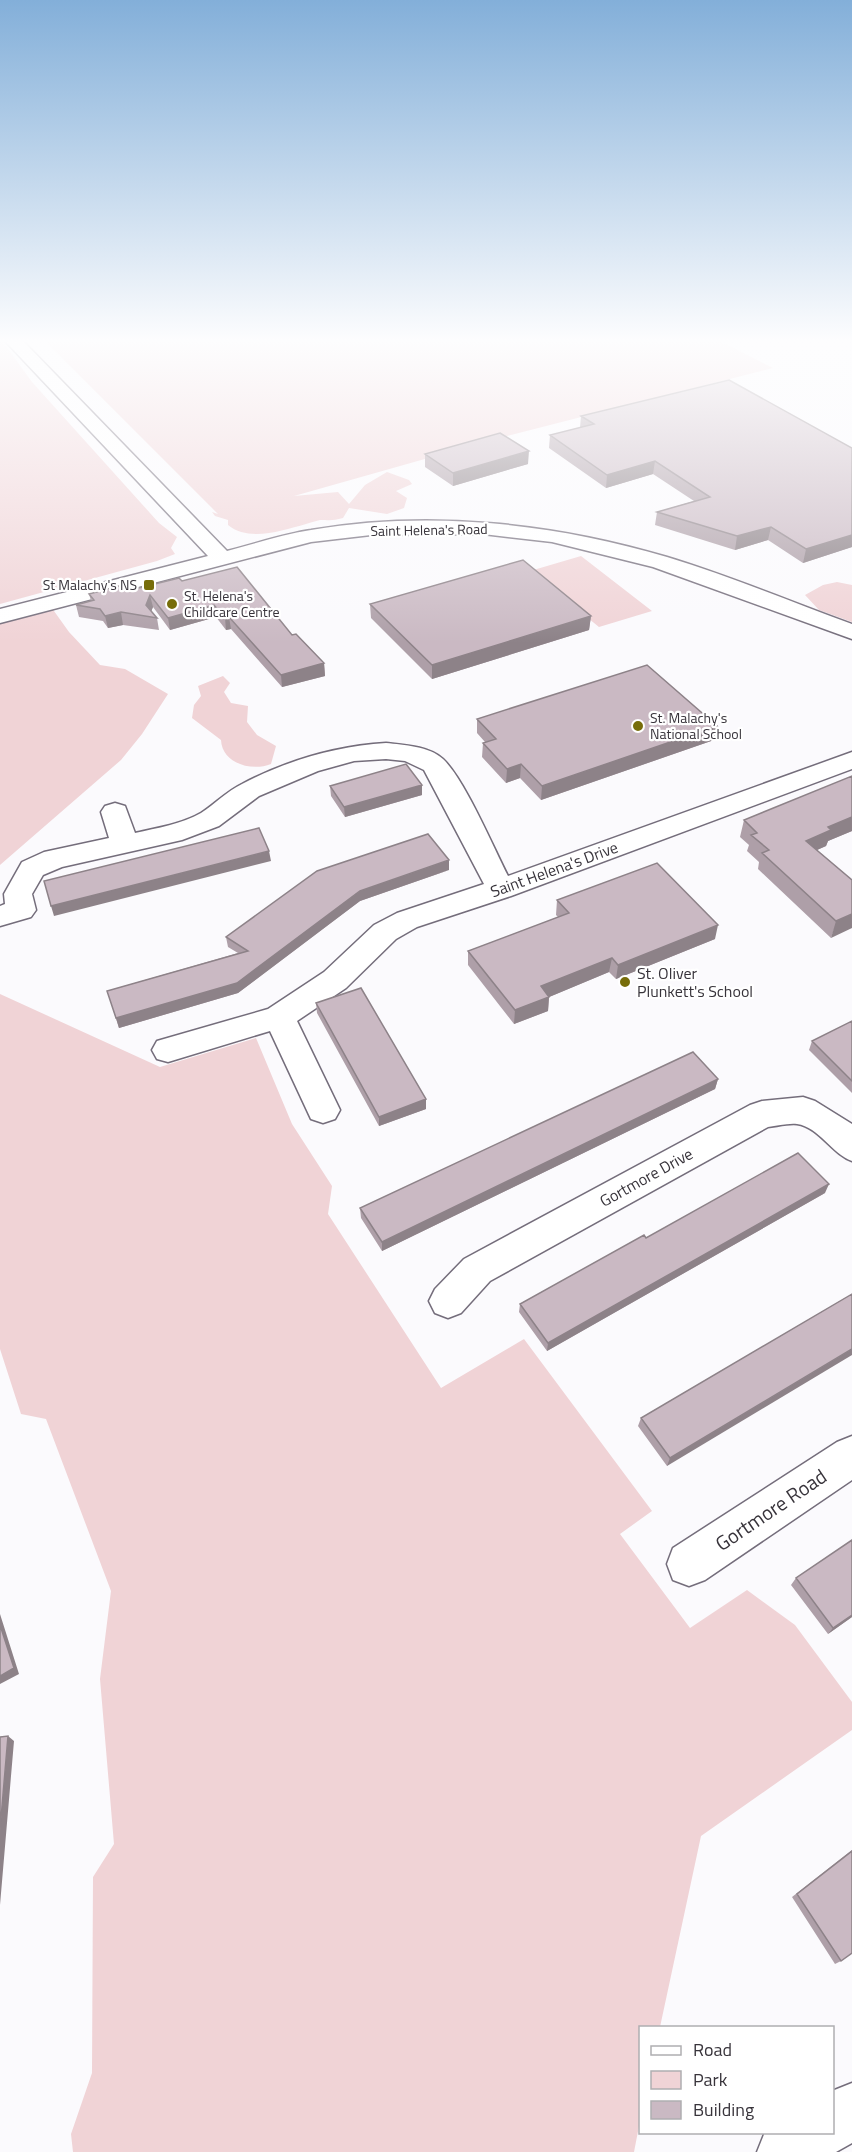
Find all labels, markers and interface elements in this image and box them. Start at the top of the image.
street label: Saint Helena's Road [370,518,488,541]
place label: St Malachy's NS [43,574,137,595]
marker: St Malachy's NS [142,578,156,592]
place label: St. Helena's Childcare Centre [184,585,280,622]
marker: St. Helena's Childcare Centre [165,597,179,611]
place label: St. Malachy's National School [650,707,742,744]
marker: St. Malachy's National School [631,719,645,733]
street label: Saint Helena's Drive [487,835,621,903]
place label: St. Oliver Plunkett's School [637,961,753,1003]
marker: St. Oliver Plunkett's School [618,975,632,989]
street label: Gortmore Drive [595,1141,697,1213]
street label: Gortmore Road [709,1461,833,1558]
legend [639,2026,834,2134]
text: Road [693,2036,732,2063]
text: Park [693,2066,728,2093]
text: Building [693,2096,754,2123]

